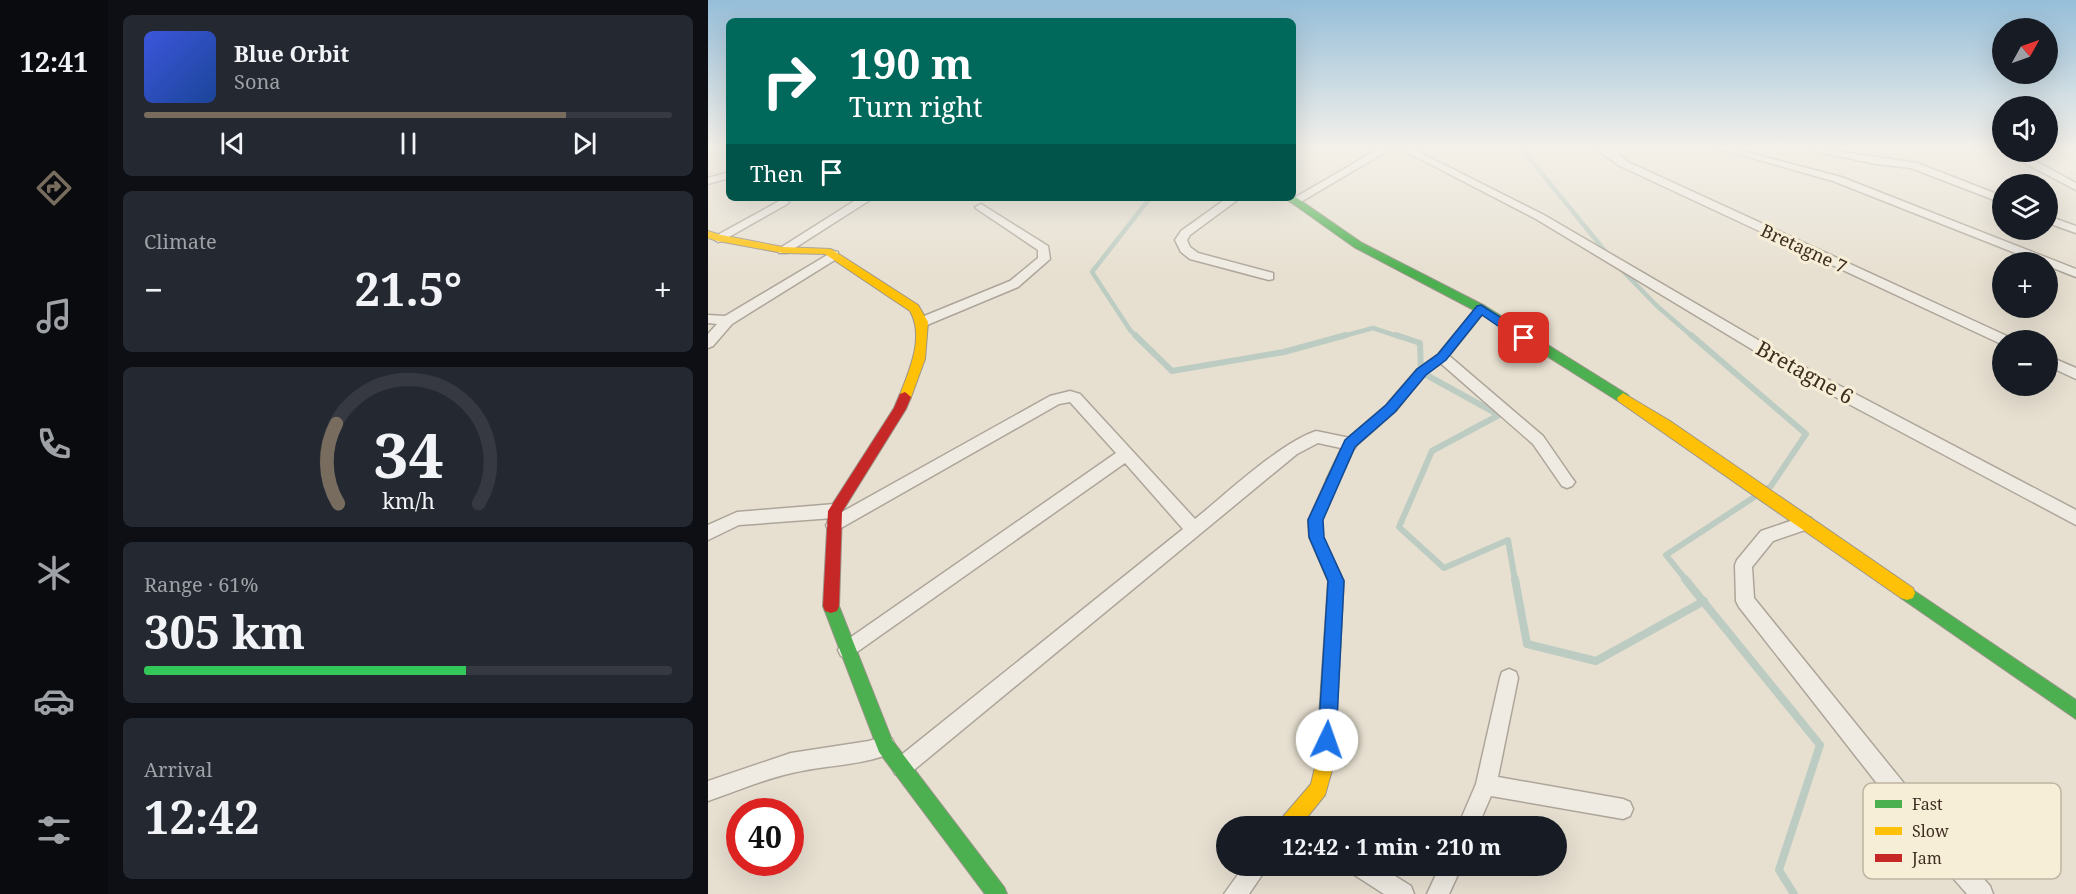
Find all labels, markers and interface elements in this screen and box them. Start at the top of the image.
north arrow [1992,18,2058,84]
map controls [1992,18,2058,396]
text: 190 m [849,34,973,91]
text: Blue Orbit [234,38,349,68]
icon: right [750,42,828,120]
text: 12:41 [19,43,89,80]
text: Sona [234,68,281,95]
text: Turn right [849,88,982,125]
button: sound [1992,96,2058,162]
icon: previous [216,127,249,160]
icon: pause [392,127,425,160]
icon: next [568,127,601,160]
icon: arrive [815,156,848,189]
text: Then [750,158,803,188]
icon: directions [33,167,75,209]
button: layers [1992,174,2058,240]
street label: Bretagne 7 [1757,218,1851,278]
text: Climate [144,228,217,255]
button: + [1992,252,2058,318]
text: 21.5° [355,258,462,319]
text: − [144,267,163,312]
text: + [654,267,672,312]
icon: music [33,295,75,337]
pin [1498,312,1549,363]
icon: arrive [1507,321,1540,354]
button: − [1992,330,2058,396]
street label: Bretagne 6 [1751,334,1859,410]
text: 34 [373,411,443,496]
icon: phone [33,423,75,465]
text: km/h [382,486,435,515]
icon: climate [33,552,75,594]
text: Range · 61% [144,571,258,598]
text: 305 km [144,601,305,662]
icon: car [33,680,75,722]
position arrow [1295,708,1359,772]
text: Arrival [144,756,212,783]
legend [1863,783,2061,879]
text: 12:42 [144,786,259,847]
text: Fast [1912,793,1943,815]
speed limit sign: 40 [726,798,804,876]
icon: filters [33,809,75,851]
text: Slow [1912,820,1949,842]
text: 12:42 · 1 min · 210 m [1282,831,1501,861]
text: Jam [1911,847,1942,869]

